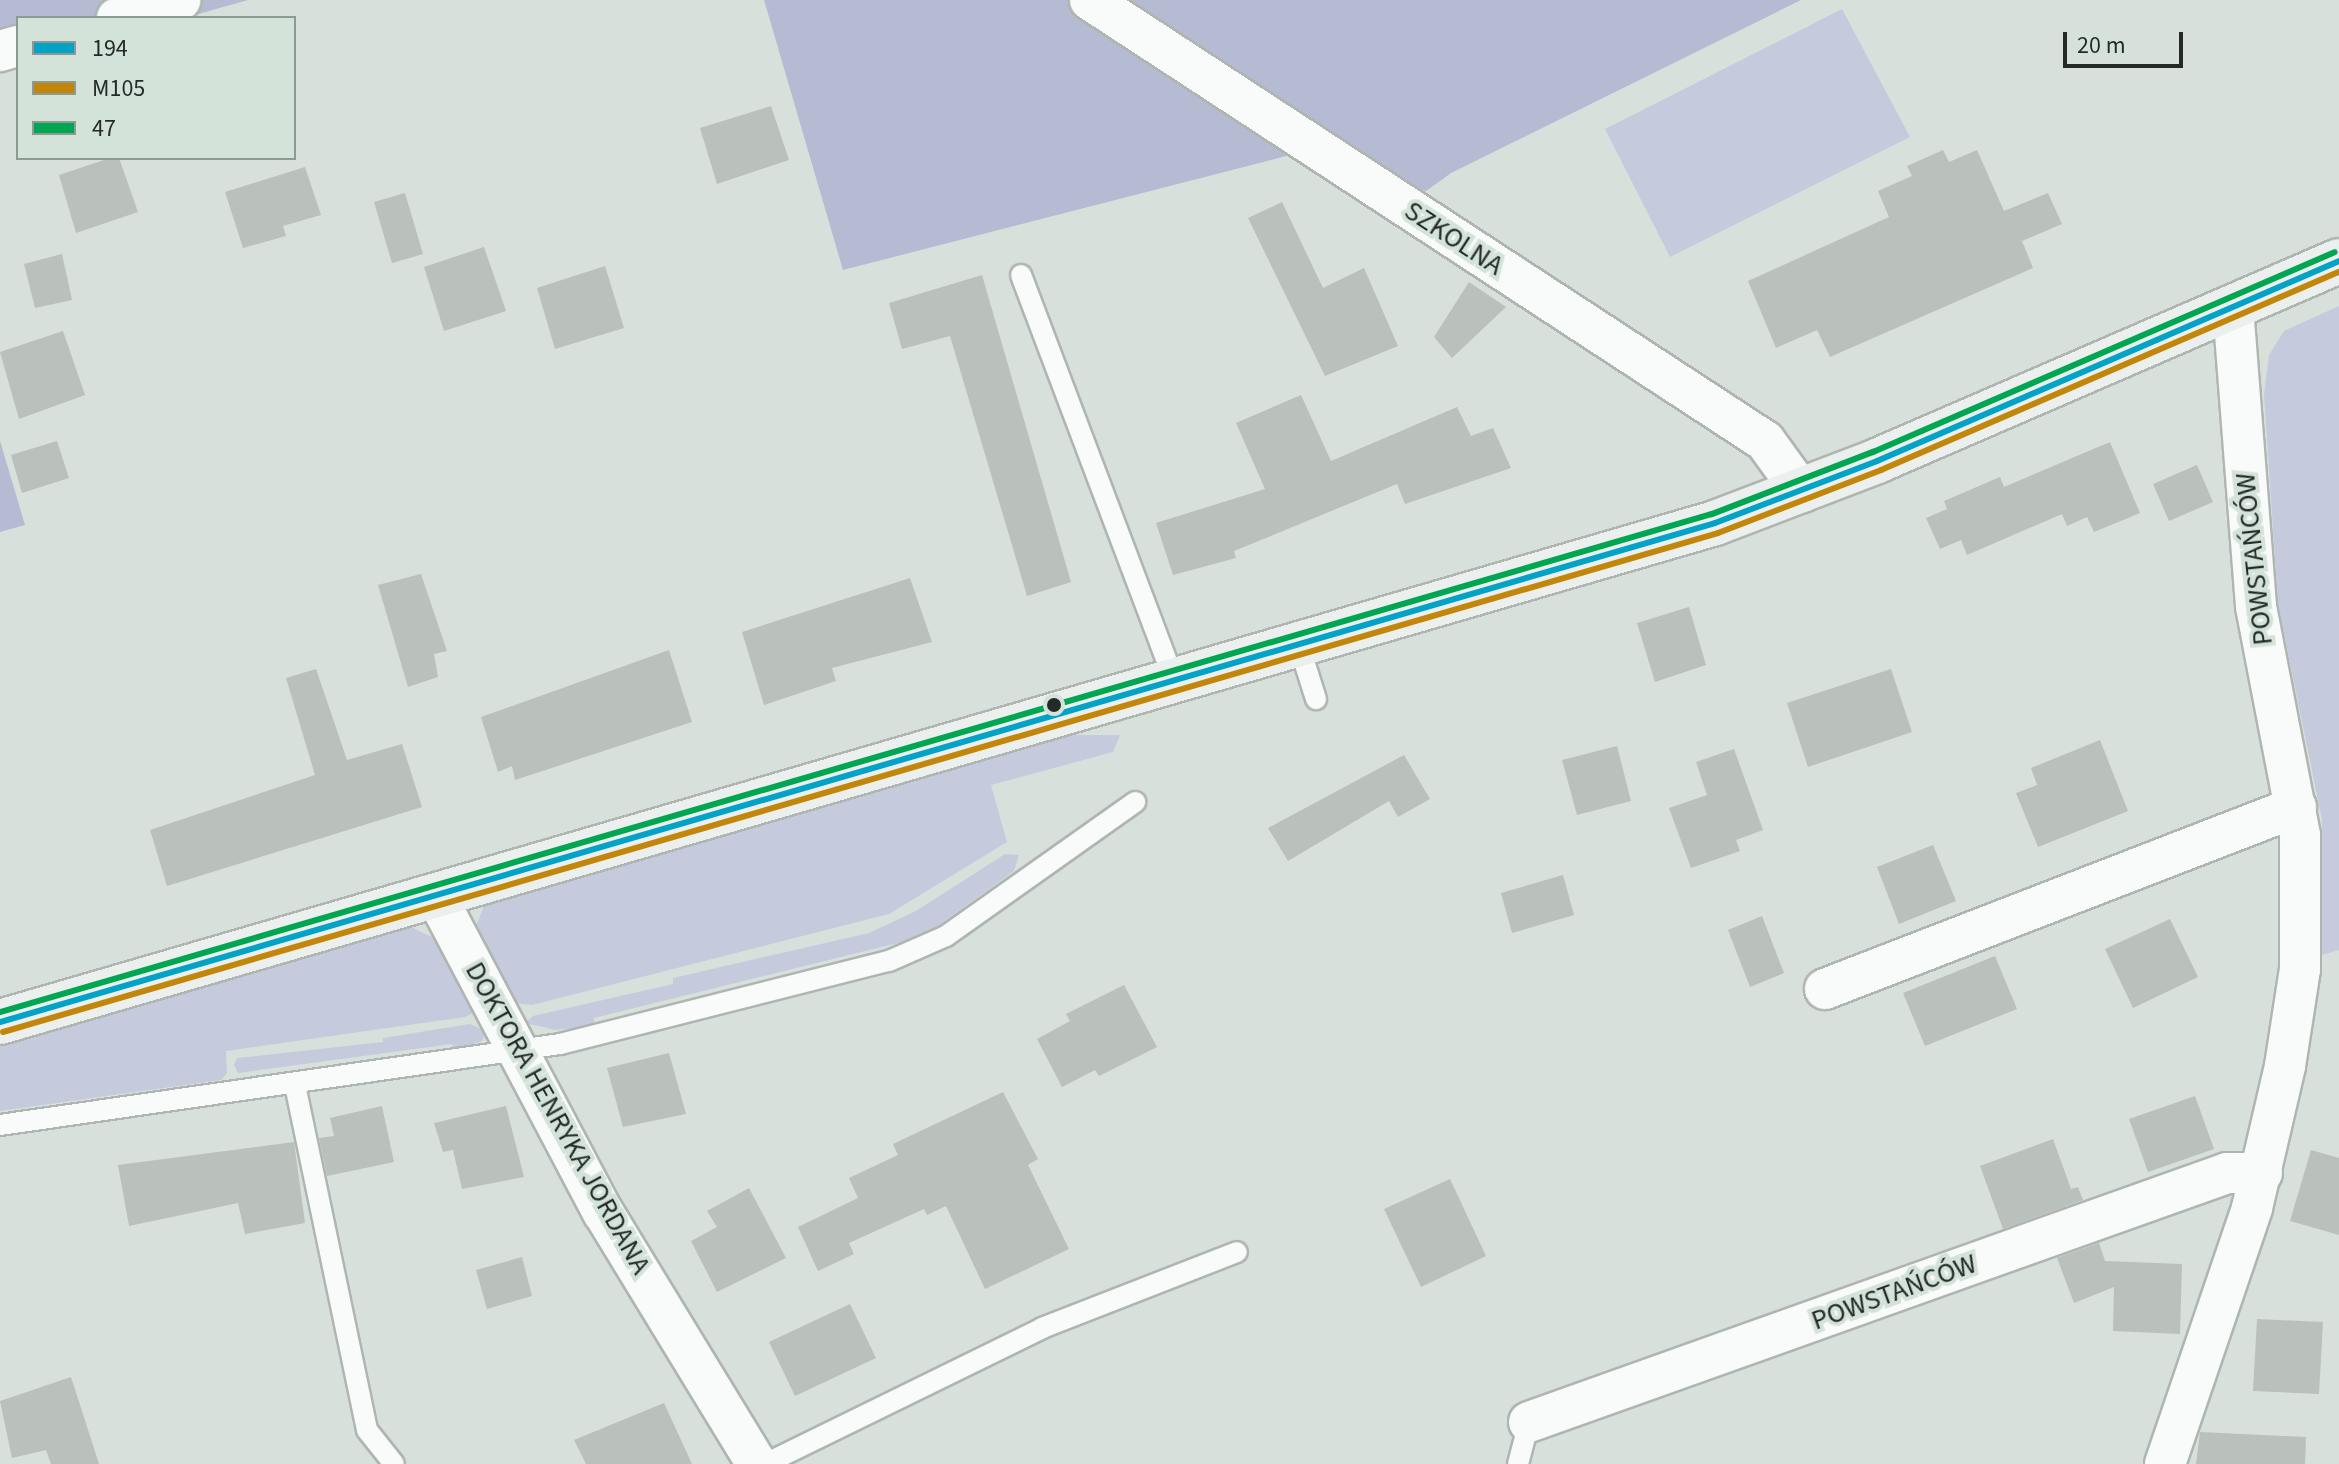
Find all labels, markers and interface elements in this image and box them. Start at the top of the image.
legend [16,16,296,160]
scale bar [2067,16,2187,66]
text: 20 m [2077,28,2126,63]
text: 194 [92,31,128,66]
text: M105 [92,71,145,106]
text: 47 [92,111,116,146]
street label: SZKOLNA [1398,194,1510,282]
street label: POWSTAŃCÓW [2228,471,2280,647]
unlabelled marker [1046,697,1062,713]
street label: DOKTORA HENRYKA JORDANA [458,956,658,1280]
street label: POWSTAŃCÓW [1807,1247,1981,1337]

